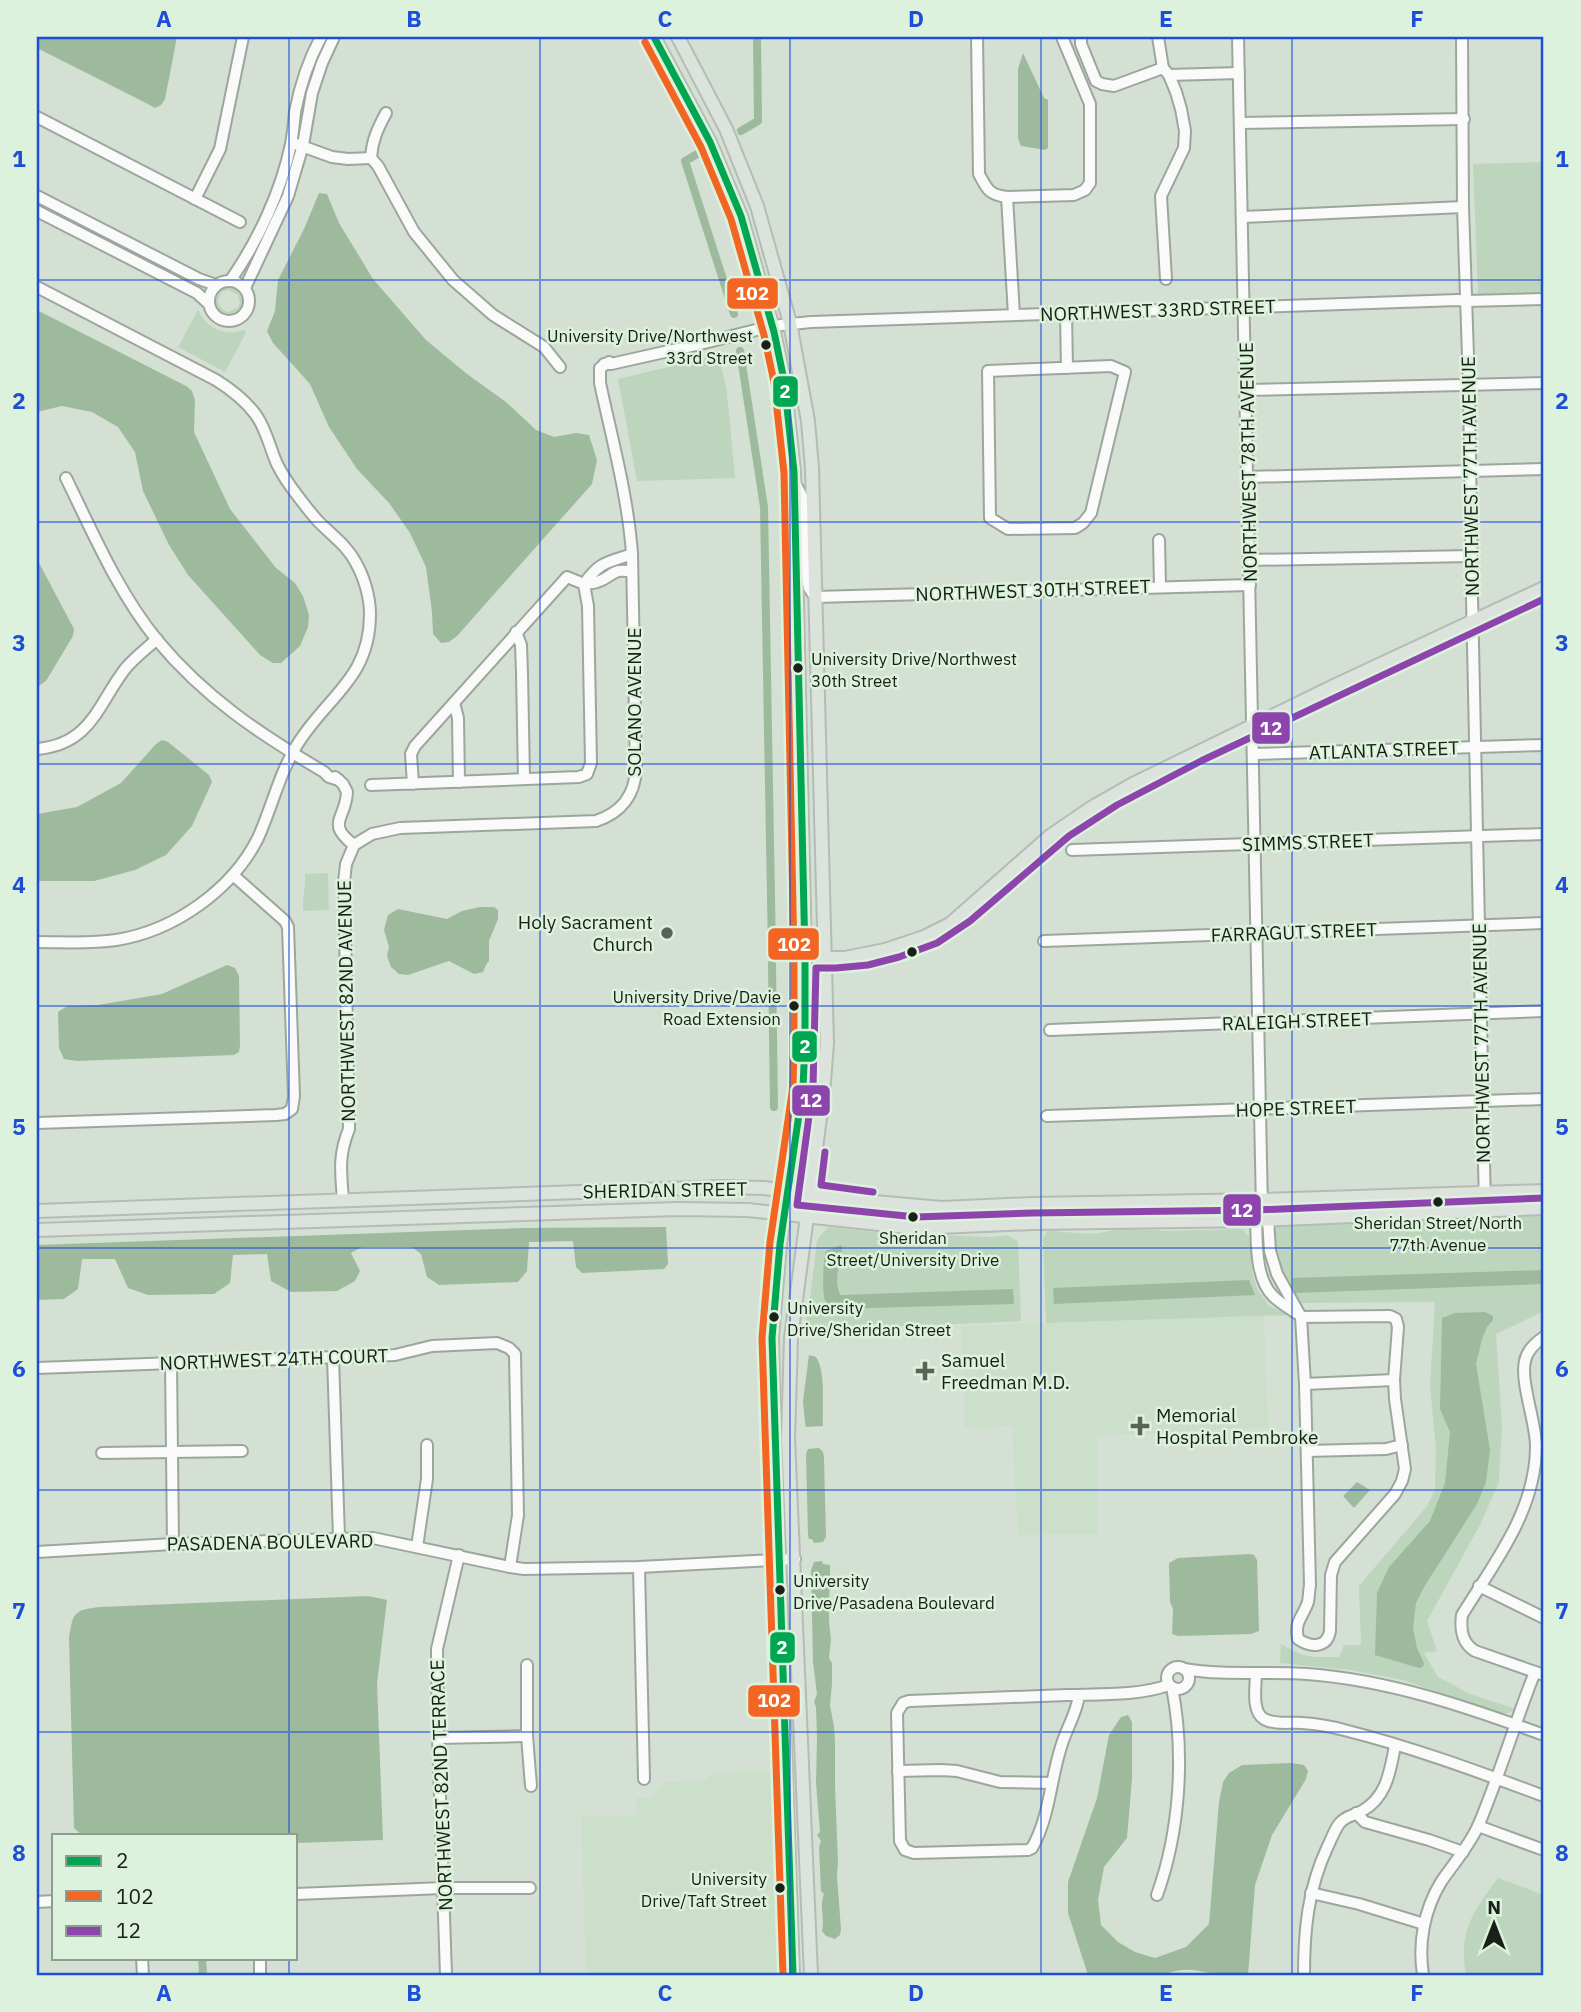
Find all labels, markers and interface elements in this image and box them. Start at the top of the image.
text: A [156,3,172,33]
text: B [406,3,422,33]
text: C [658,3,673,33]
text: D [908,3,924,33]
text: E [1159,3,1173,33]
text: F [1410,3,1424,33]
text: 1 [12,143,26,173]
text: 1 [1555,143,1569,173]
line badge: 102 [726,277,779,310]
text: 102 [735,281,769,305]
street label: NORTHWEST 33RD STREET [1040,294,1277,326]
place label: University Drive/Northwest 33rd Street [547,325,753,369]
marker: University Drive/Northwest 33rd Street [759,338,773,352]
street label: NORTHWEST 78TH AVENUE [1234,342,1262,582]
street label: NORTHWEST 77TH AVENUE [1456,356,1484,596]
line badge: 2 [772,375,799,408]
text: 2 [779,379,791,403]
text: 2 [12,385,26,415]
text: 2 [1555,385,1569,415]
street label: NORTHWEST 30TH STREET [915,574,1151,606]
text: 3 [12,627,26,657]
street label: SOLANO AVENUE [622,627,646,777]
text: 3 [1555,627,1569,657]
place label: University Drive/Northwest 30th Street [811,648,1017,692]
marker: University Drive/Northwest 30th Street [791,661,805,675]
line badge: 12 [1251,711,1291,745]
text: 12 [1260,716,1282,740]
street label: ATLANTA STREET [1308,735,1460,765]
street label: SIMMS STREET [1242,828,1374,856]
text: 4 [12,869,26,899]
text: 4 [1555,869,1569,899]
street label: NORTHWEST 82ND AVENUE [332,880,360,1122]
place label: Holy Sacrament Church [518,910,653,956]
street label: FARRAGUT STREET [1210,917,1378,947]
street label: NORTHWEST 77TH AVENUE [1467,923,1495,1163]
marker: Holy Sacrament Church [659,925,675,941]
line badge: 102 [767,927,820,961]
text: 102 [777,932,811,956]
unlabelled marker [905,945,919,959]
place label: University Drive/Davie Road Extension [613,986,781,1030]
marker: University Drive/Davie Road Extension [787,999,801,1013]
street label: RALEIGH STREET [1221,1006,1373,1036]
line badge: 2 [791,1030,818,1063]
text: 2 [799,1034,811,1058]
line badge: 12 [791,1084,831,1117]
text: 12 [800,1088,822,1112]
street label: HOPE STREET [1235,1094,1357,1122]
text: 5 [12,1111,26,1141]
text: 5 [1555,1111,1569,1141]
street label: SHERIDAN STREET [582,1177,748,1203]
line badge: 12 [1222,1193,1262,1227]
marker: Sheridan Street/North 77th Avenue [1431,1195,1445,1209]
text: 12 [1231,1198,1253,1222]
marker: Sheridan Street/University Drive [906,1210,920,1224]
place label: Sheridan Street/North 77th Avenue [1354,1212,1522,1256]
place label: Sheridan Street/University Drive [827,1227,999,1271]
place label: University Drive/Sheridan Street [787,1297,951,1341]
marker: University Drive/Sheridan Street [767,1310,781,1324]
street label: NORTHWEST 24TH COURT [159,1343,389,1375]
place label: Samuel Freedman M.D. [941,1348,1070,1394]
text: 6 [12,1353,26,1383]
text: 6 [1555,1353,1569,1383]
marker: Samuel Freedman M.D. [915,1361,935,1381]
place label: Memorial Hospital Pembroke [1156,1403,1318,1449]
marker: Memorial Hospital Pembroke [1130,1416,1150,1436]
street label: PASADENA BOULEVARD [166,1528,374,1556]
place label: University Drive/Pasadena Boulevard [793,1570,995,1614]
marker: University Drive/Pasadena Boulevard [773,1583,787,1597]
text: 7 [12,1595,26,1625]
text: 7 [1555,1595,1569,1625]
line badge: 2 [769,1631,796,1664]
text: 2 [776,1635,788,1659]
street label: NORTHWEST 82ND TERRACE [425,1659,457,1911]
line badge: 102 [747,1684,801,1718]
text: 102 [757,1688,791,1712]
legend [52,1834,298,1960]
text: 8 [12,1837,26,1867]
text: 8 [1555,1837,1569,1867]
text: 2 [116,1846,129,1874]
place label: University Drive/Taft Street [641,1868,768,1912]
marker: University Drive/Taft Street [773,1881,787,1895]
text: 102 [116,1882,154,1910]
north arrow [1458,1890,1528,1960]
text: N [1487,1895,1501,1919]
text: 12 [116,1916,141,1944]
text: A [156,1977,172,2007]
text: B [406,1977,422,2007]
text: C [658,1977,673,2007]
text: D [908,1977,924,2007]
text: E [1159,1977,1173,2007]
text: F [1410,1977,1424,2007]

